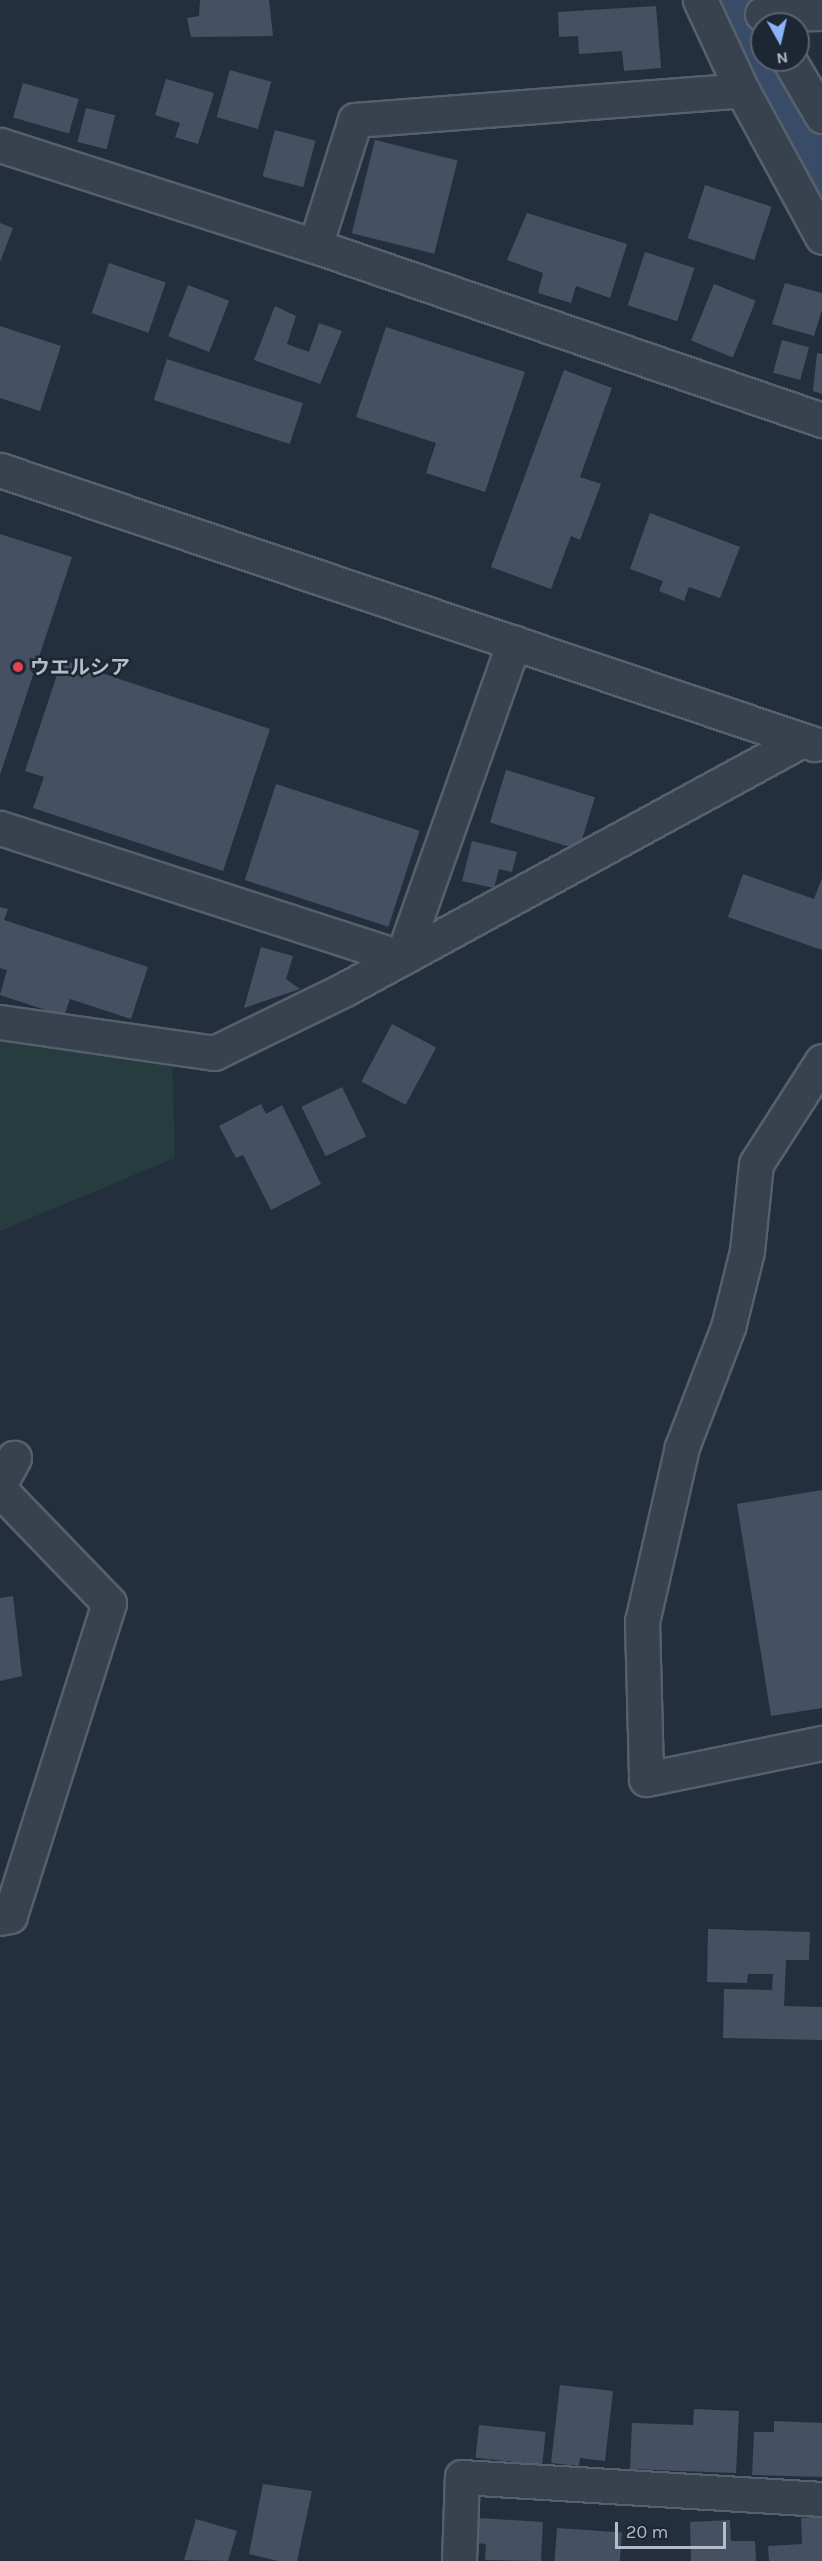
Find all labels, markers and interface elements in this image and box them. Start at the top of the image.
north arrow [750,12,810,72]
text: N [775,48,789,69]
place label: ウエルシア [30,655,130,679]
marker: ウエルシア [11,660,25,674]
scale bar [618,2510,729,2548]
text: 20 m [626,2521,668,2543]

